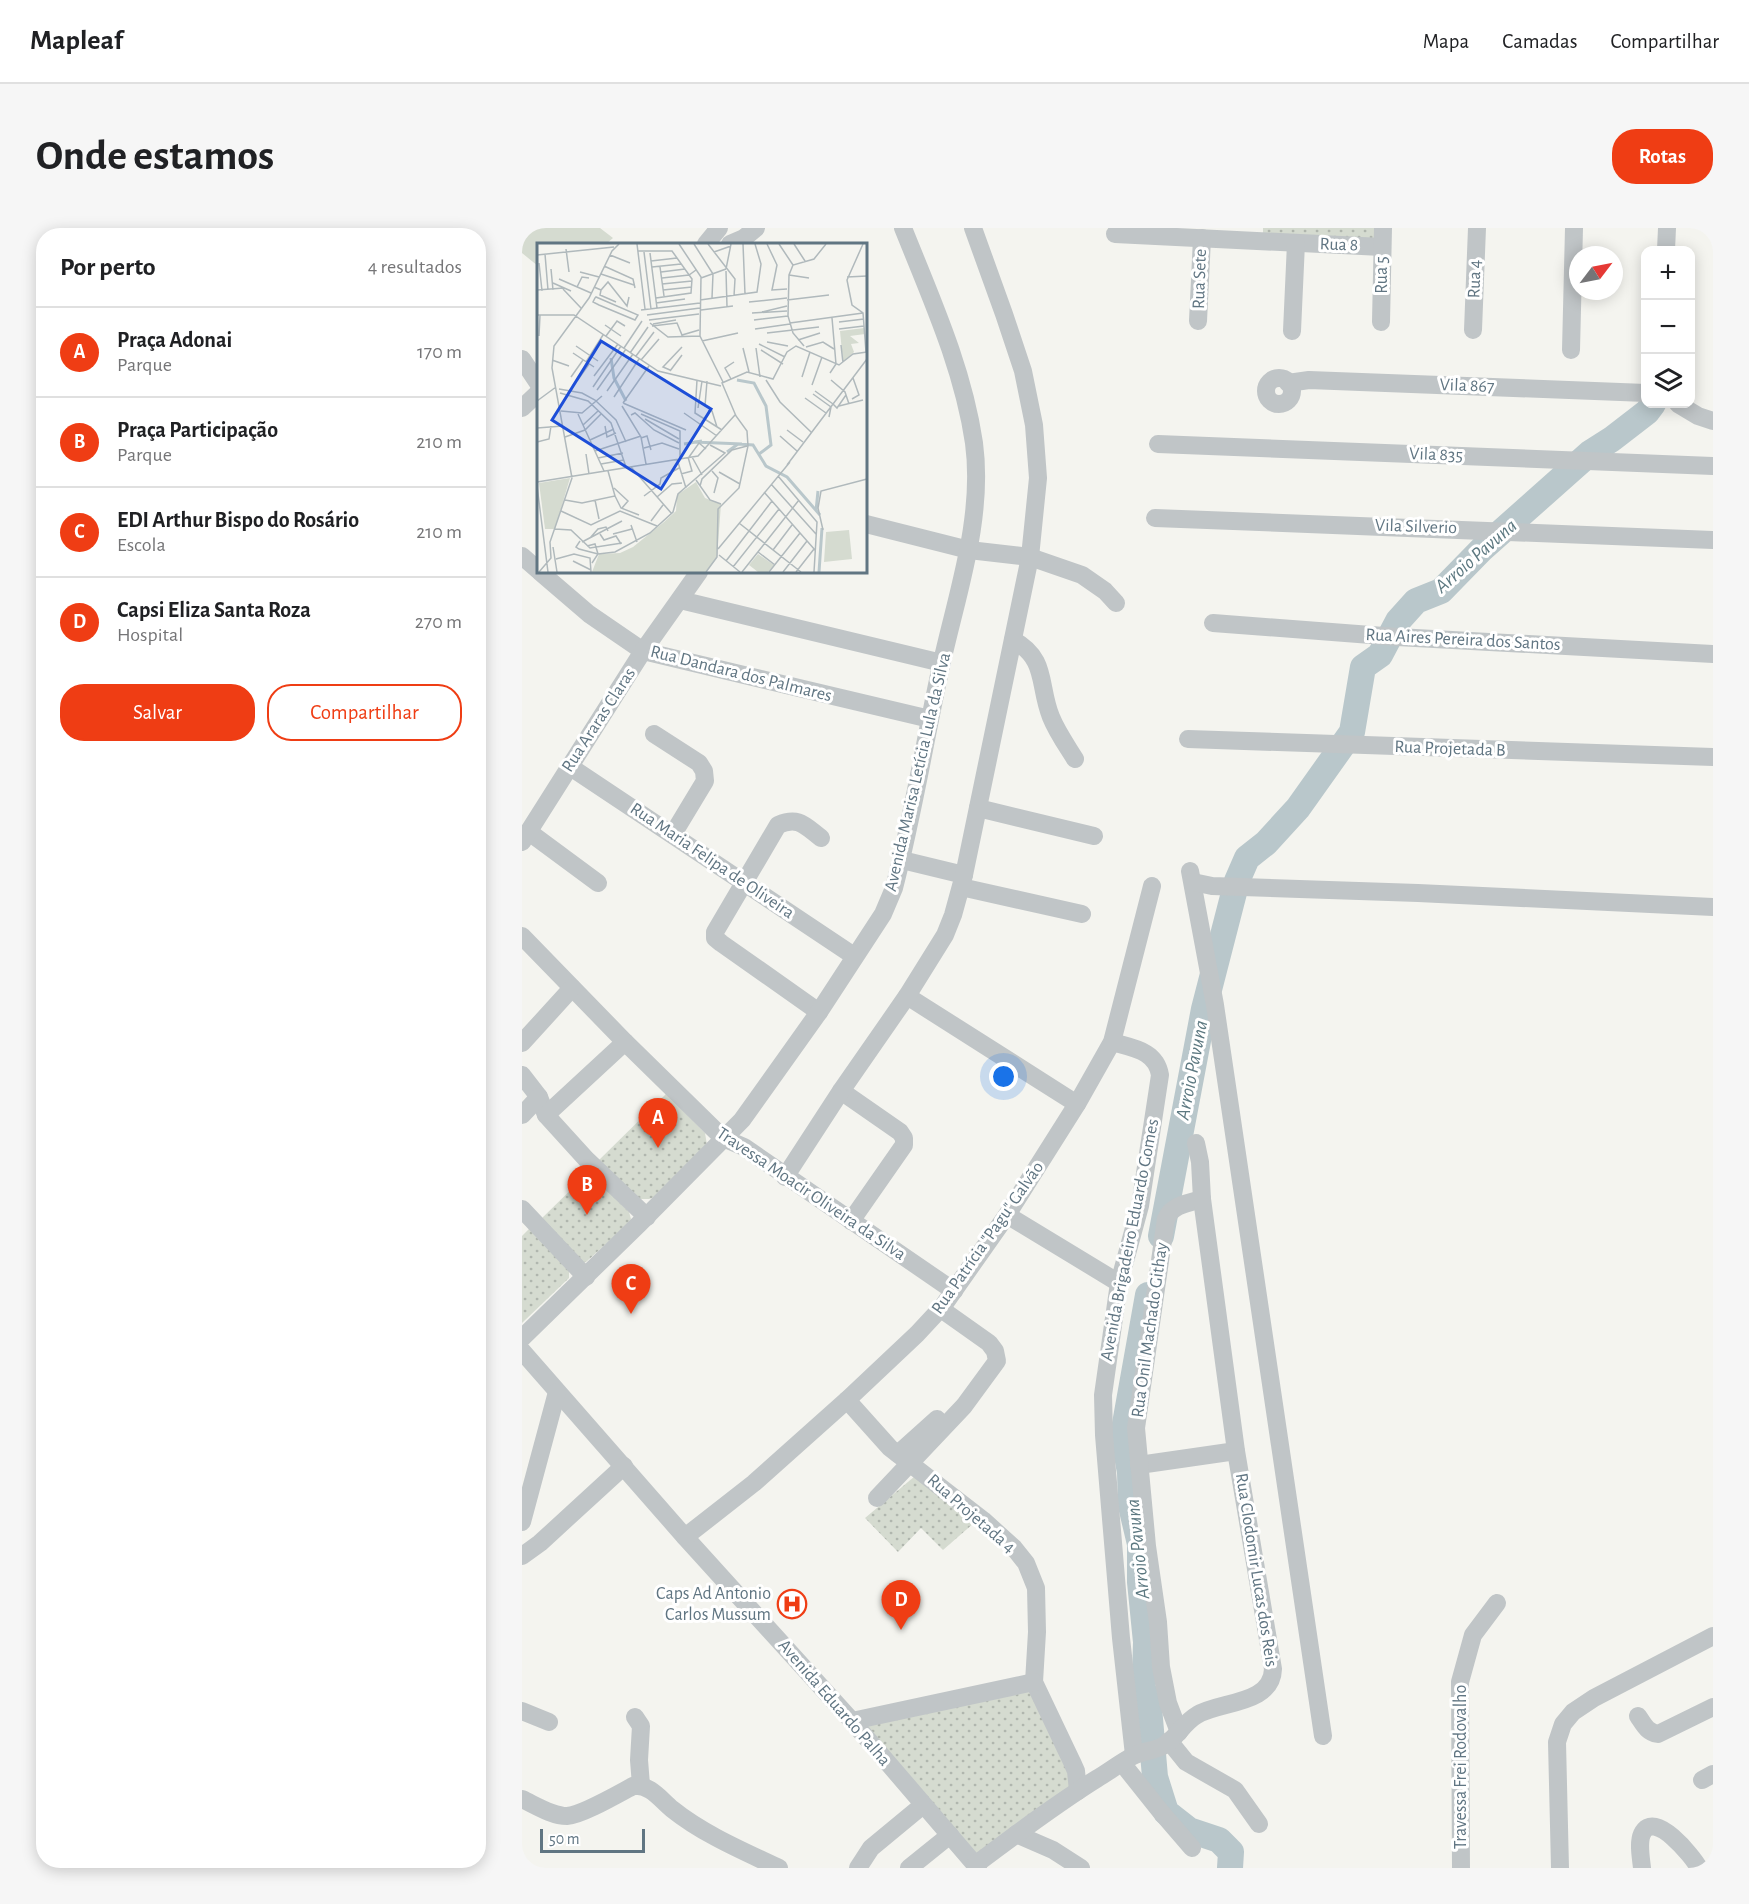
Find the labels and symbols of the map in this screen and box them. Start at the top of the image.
street label: Rua 8 [1319,235,1359,255]
inset map [537,243,867,573]
north arrow [1569,246,1623,300]
street label: Rua Sete [1190,249,1210,309]
street label: Rua 5 [1373,256,1391,294]
street label: Rua 4 [1465,259,1485,299]
street label: Vila 867 [1439,376,1495,396]
street label: Vila 835 [1409,445,1463,465]
water label: Arroio Pavuna [1431,515,1521,597]
street label: Vila Silverio [1375,517,1458,537]
street label: Rua Aires Pereira dos Santos [1365,626,1561,654]
street label: Rua Dandara dos Palmares [648,643,834,705]
street label: Avenida Marisa Letícia Lula da Silva [882,651,954,893]
street label: Rua Araras Claras [559,665,639,775]
street label: Rua Projetada B [1394,738,1506,760]
street label: Rua Maria Felipa de Oliveira [627,800,797,922]
water label: Arroio Pavuna [1172,1019,1211,1122]
your location [989,1062,1018,1091]
pin: A [638,1098,678,1148]
street label: Avenida Brigadeiro Eduardo Gomes [1098,1117,1162,1363]
street label: Travessa Moacir Oliveira da Silva [713,1124,909,1264]
street label: Rua Patrícia "Pagu" Galvão [929,1158,1047,1317]
pin: B [568,1166,606,1215]
street label: Rua Onil Machado Githay [1129,1241,1171,1419]
pin: C [612,1264,650,1314]
street label: Rua Projetada 4 [924,1471,1019,1557]
street label: Rua Clodomir Lucas dos Reis [1232,1472,1280,1668]
water label: Arroio Pavuna [1123,1498,1153,1601]
pin: D [882,1580,920,1630]
place label: Caps Ad Antonio Carlos Mussum [656,1585,771,1624]
hospital icon: Caps Ad Antonio Carlos Mussum [776,1588,808,1620]
street label: Avenida Eduardo Palha [774,1636,894,1770]
street label: Travessa Frei Rodovalho [1452,1685,1470,1849]
scale bar [540,1826,645,1854]

